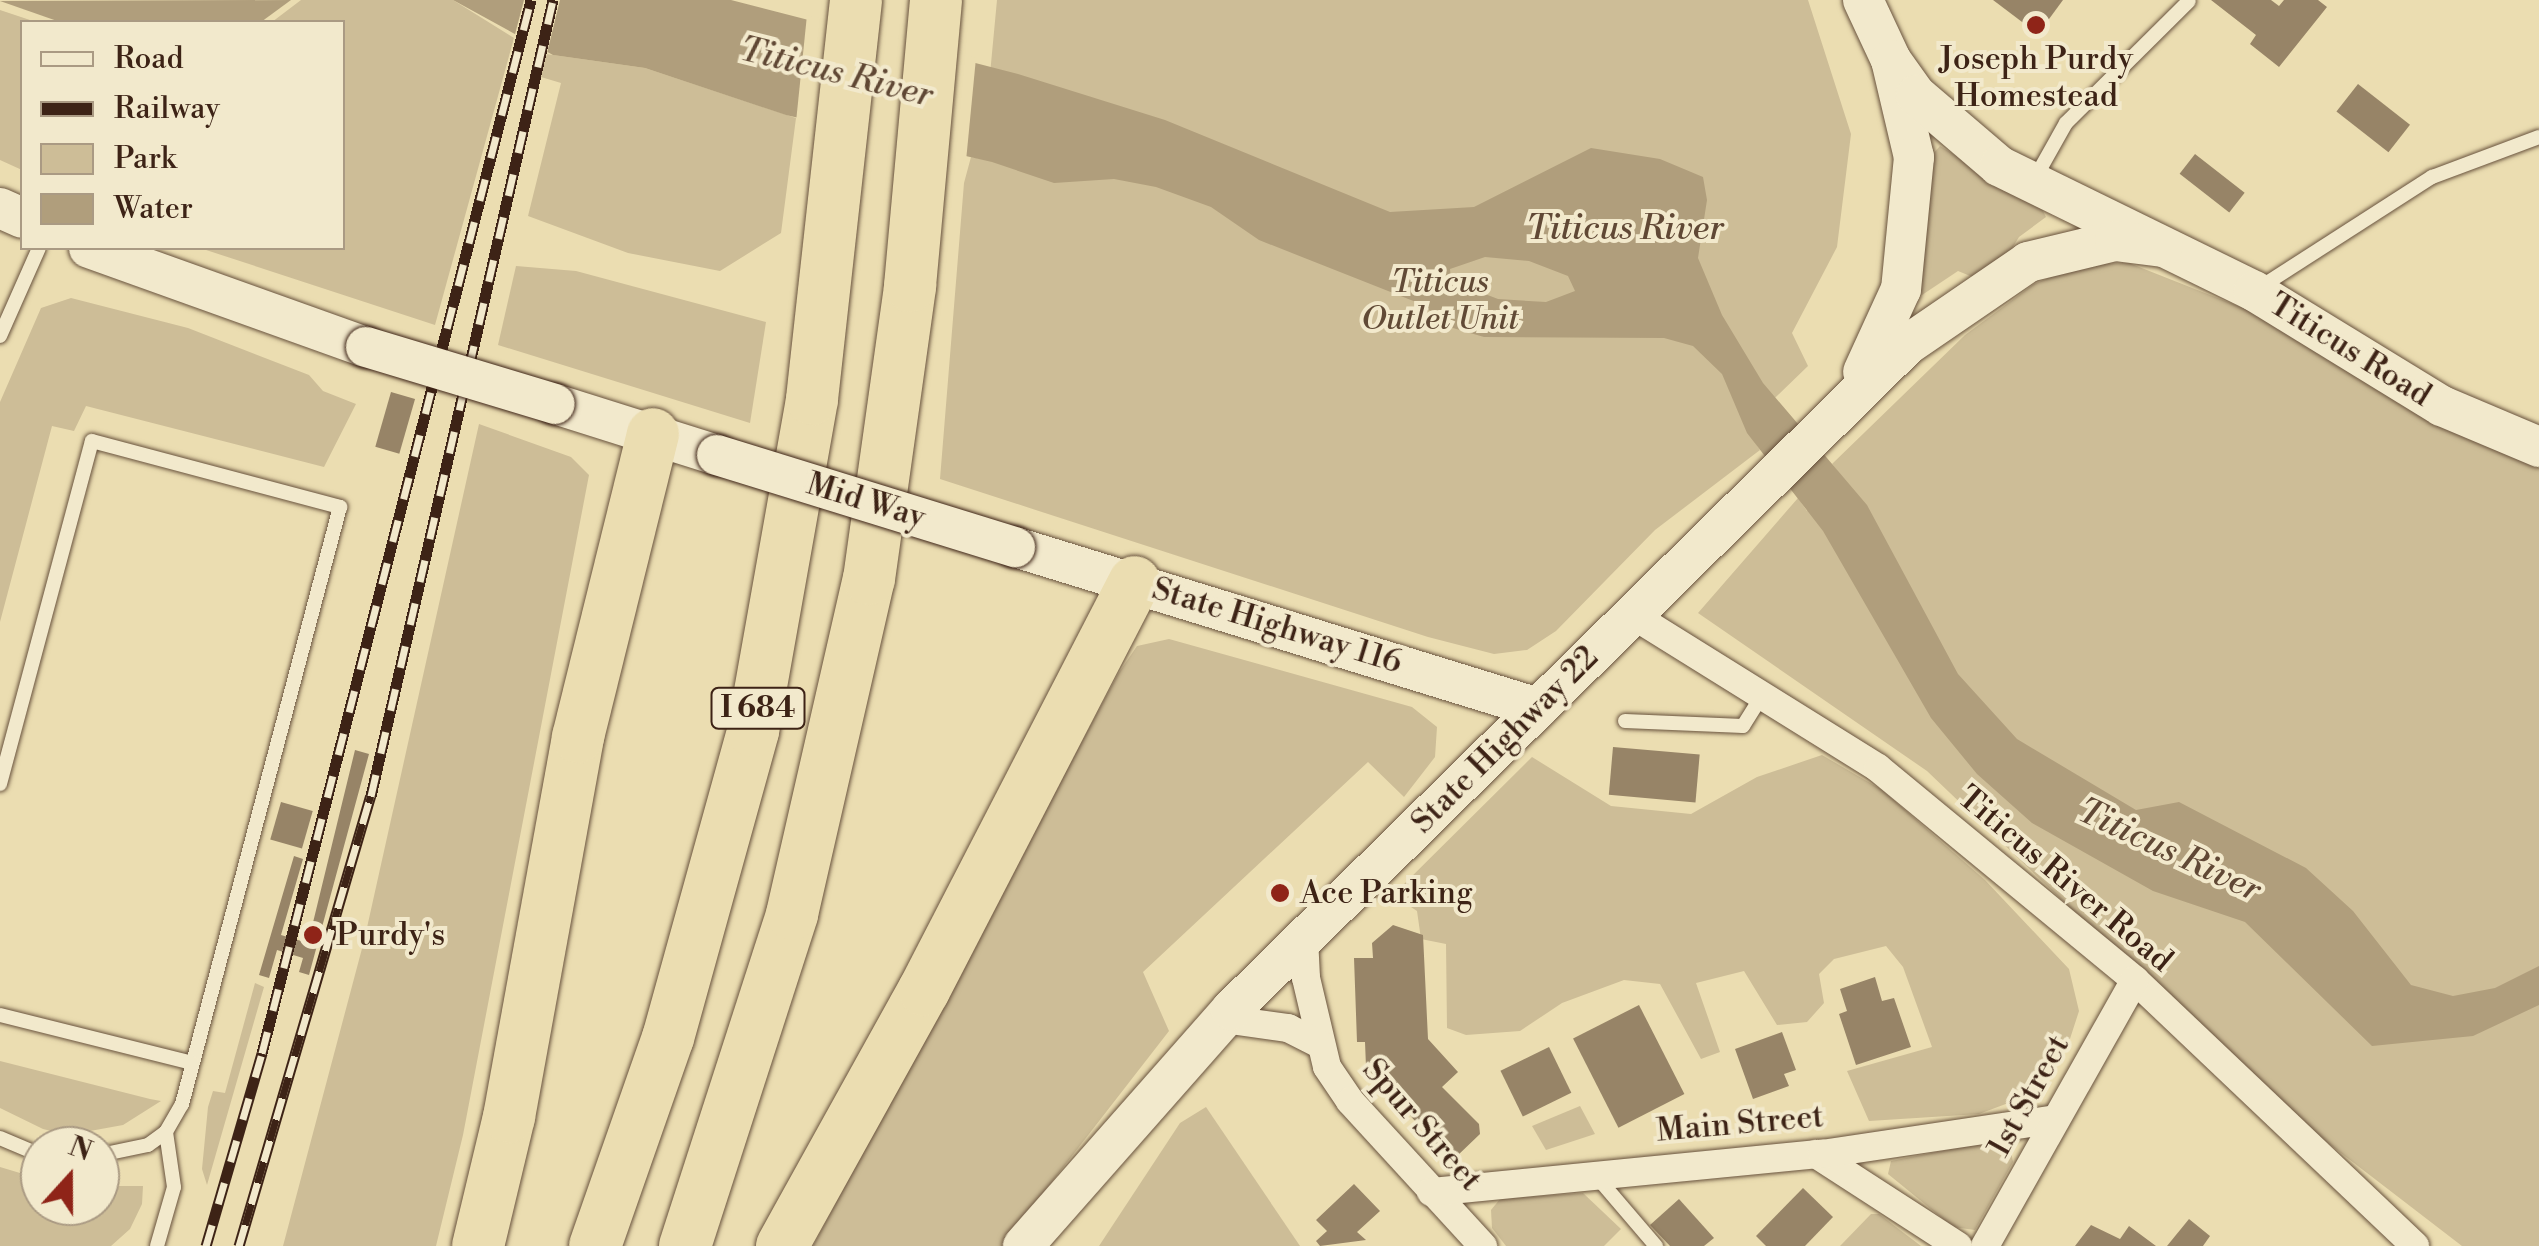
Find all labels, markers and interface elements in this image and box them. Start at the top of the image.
marker: Joseph Purdy Homestead [2025,14,2047,36]
legend [20,20,345,250]
water label: Titicus River [735,29,937,117]
text: Road [114,40,184,78]
place label: Joseph Purdy Homestead [1939,41,2133,116]
text: Railway [114,90,220,128]
text: Park [114,140,176,178]
text: Water [114,190,193,228]
water label: Titicus River [1526,208,1724,250]
park label: Titicus Outlet Unit [1361,264,1519,339]
street label: Titicus Road [2262,285,2438,415]
street label: Mid Way [802,465,930,537]
street label: State Highway 116 [1148,570,1406,682]
street label: State Highway 22 [1403,638,1607,842]
road number: I 684 [710,683,806,733]
street label: Titicus River Road [1950,778,2180,980]
water label: Titicus River [2070,790,2268,912]
place label: Ace Parking [1300,874,1473,912]
marker: Ace Parking [1269,882,1291,904]
place label: Purdy's [336,916,445,954]
marker: Purdy's [300,922,326,948]
street label: 1st Street [1980,1029,2078,1163]
street label: Spur Street [1354,1051,1490,1199]
street label: Main Street [1655,1098,1825,1150]
north arrow [20,1126,120,1226]
text: N [64,1129,97,1170]

